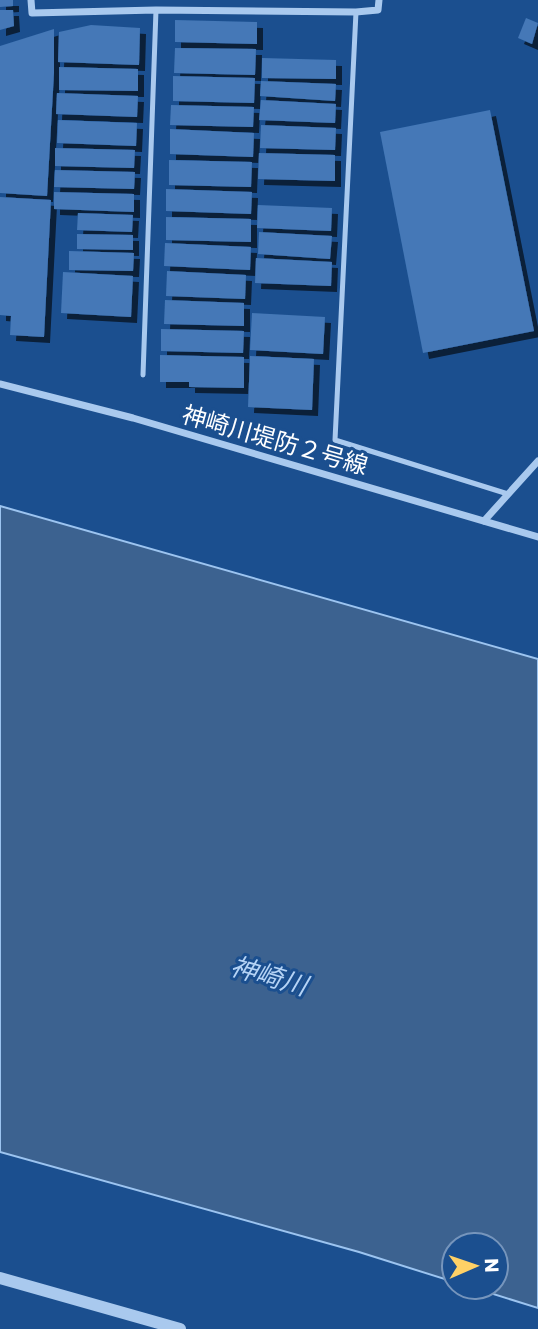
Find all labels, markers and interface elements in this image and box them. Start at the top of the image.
street label: 神崎川堤防２号線 [178,398,372,482]
water label: 神崎川 [227,948,314,1005]
north arrow [440,1231,510,1301]
text: N [478,1258,505,1273]

